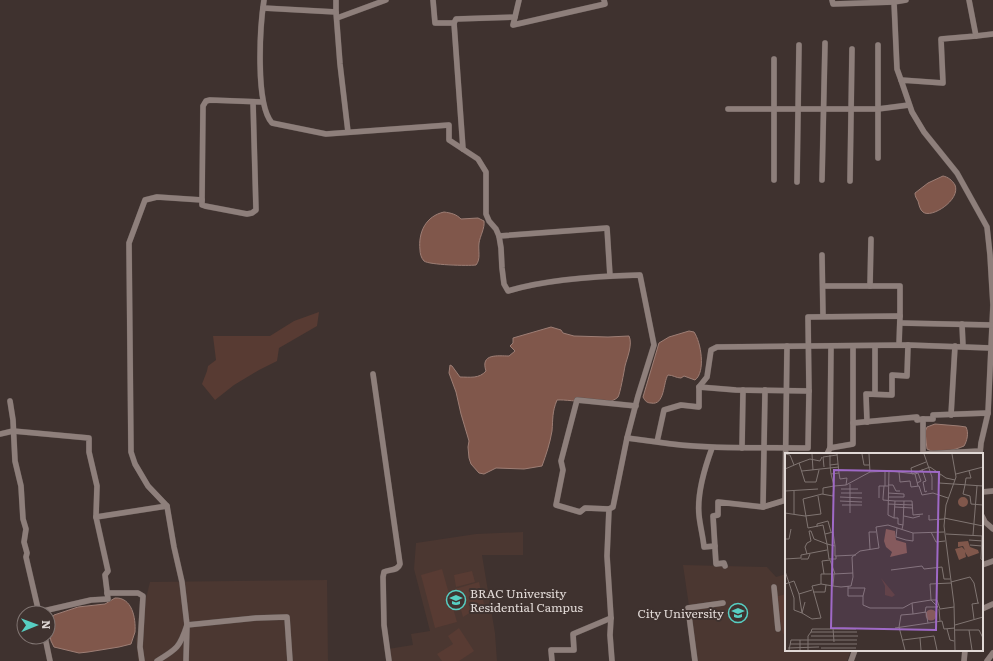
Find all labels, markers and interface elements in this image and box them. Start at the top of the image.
inset map [785,453,983,651]
place label: BRAC University Residential Campus [470,584,584,616]
school or university icon: BRAC University Residential Campus [445,589,467,611]
school or university icon: City University [727,602,749,624]
place label: City University [637,604,724,622]
north arrow [16,605,56,645]
text: N [39,620,55,630]

